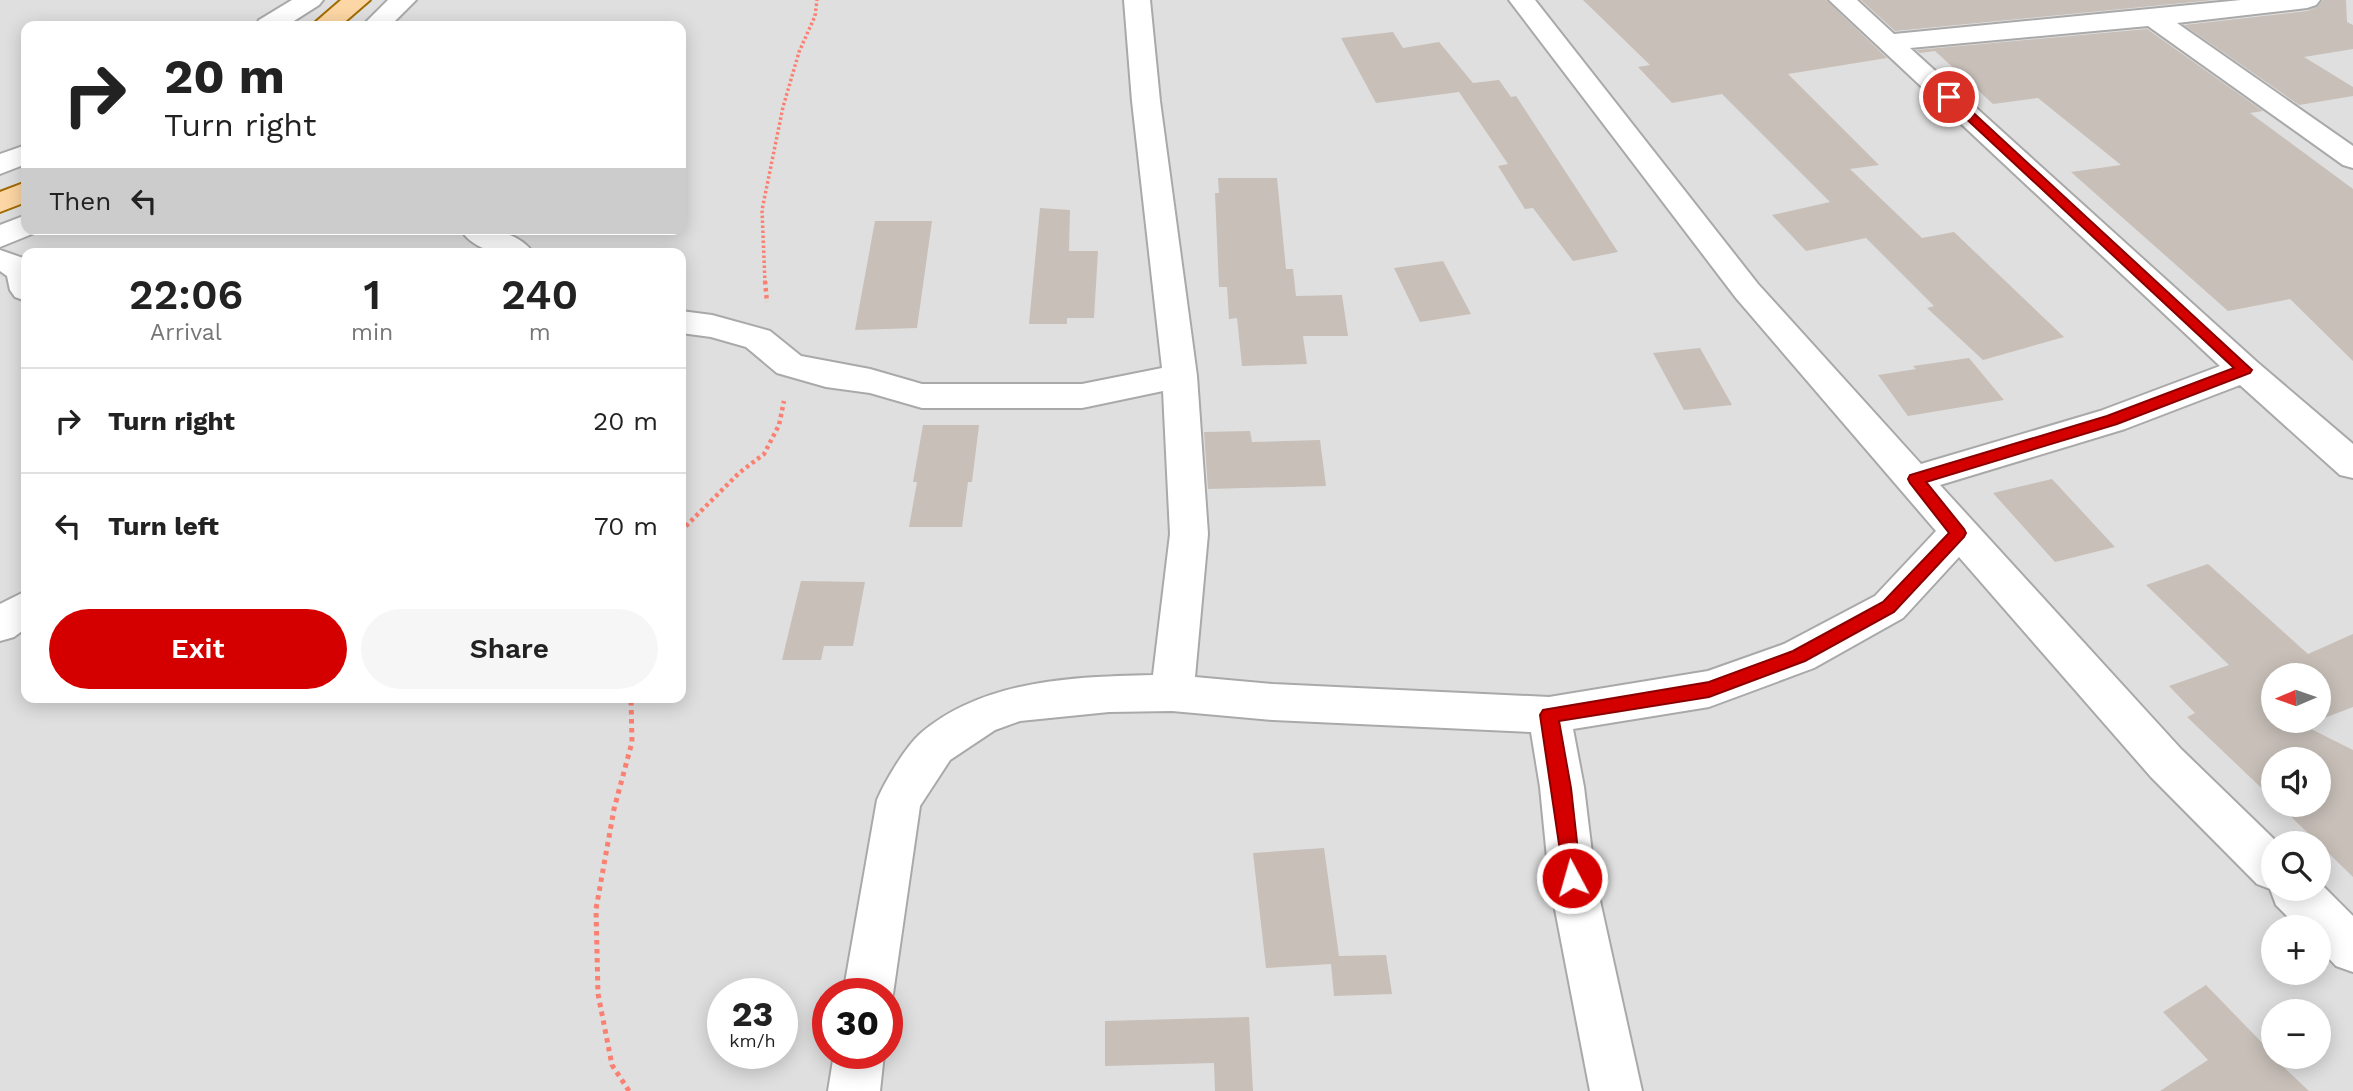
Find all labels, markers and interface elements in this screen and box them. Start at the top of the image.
text: 20 m [164,47,285,105]
icon: right [49,49,140,140]
pin [1919,67,1979,127]
icon: arrive [1930,78,1968,116]
text: Turn right [164,106,316,144]
icon: left [125,182,163,220]
text: Then [49,186,111,216]
text: 22:06 [129,270,243,319]
text: 1 [363,270,381,319]
text: 240 [501,270,578,319]
text: Arrival [150,319,222,346]
text: min [351,319,393,346]
text: m [529,319,551,346]
icon: right [49,402,87,440]
text: Turn right [108,406,235,436]
text: 20 m [593,406,658,436]
icon: left [49,507,87,545]
text: Turn left [108,511,219,541]
text: 70 m [594,511,658,541]
button: Exit [49,609,347,689]
button: Share [361,609,658,689]
north arrow [2261,663,2331,733]
map controls [2261,663,2331,1069]
button: sound [2261,747,2331,817]
button: search [2261,831,2331,901]
position arrow [1535,841,1609,915]
button: + [2261,915,2331,985]
speed limit sign: 30 [812,978,903,1069]
text: 23 [732,993,773,1035]
button: − [2261,999,2331,1069]
text: km/h [729,1030,776,1051]

